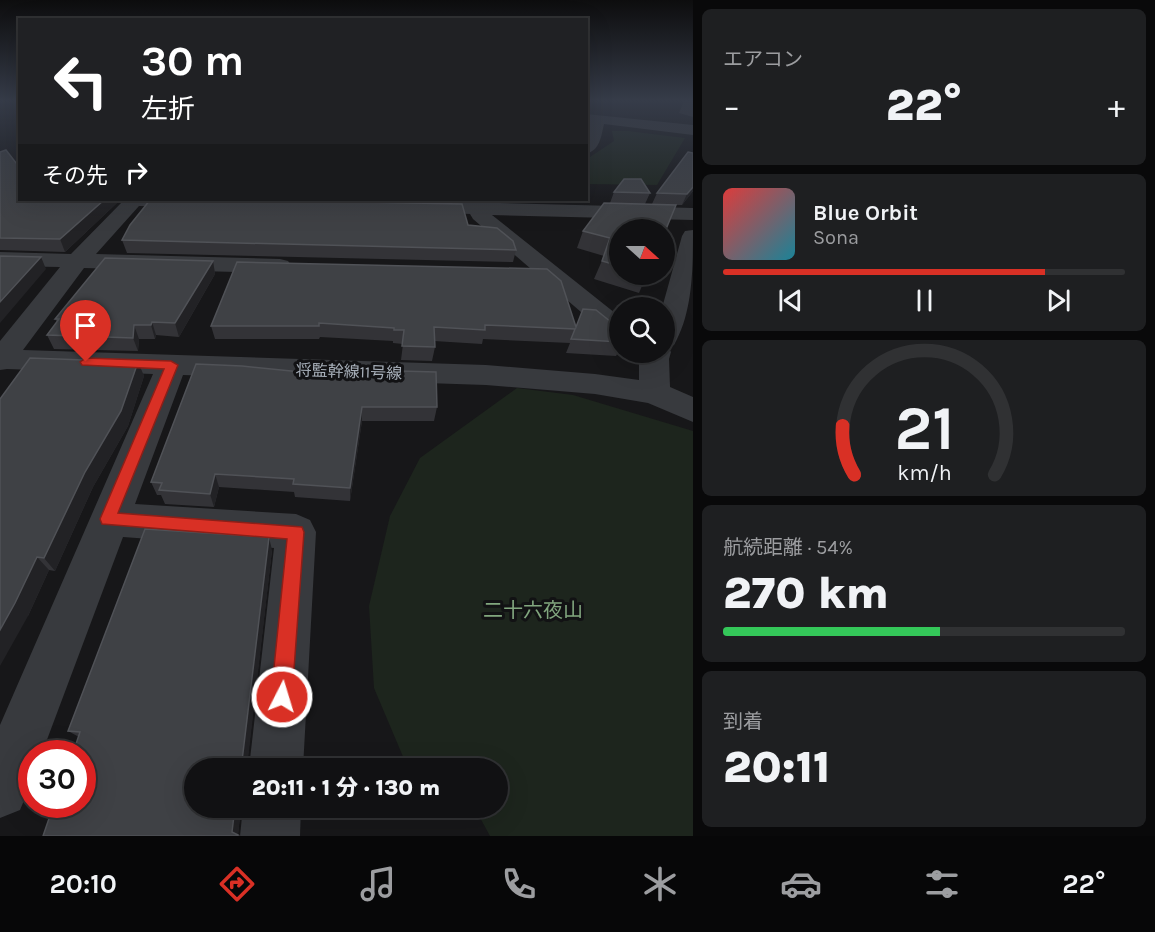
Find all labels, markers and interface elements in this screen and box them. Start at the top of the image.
text: 30 m [141,36,244,86]
icon: left [42,42,120,120]
text: エアコン [723,48,803,71]
text: 22° [886,79,962,131]
text: − [723,87,740,125]
text: + [1108,87,1125,125]
text: 左折 [141,93,195,125]
icon: right [120,156,153,189]
text: その先 [42,163,108,189]
text: Blue Orbit [813,200,918,226]
north arrow [609,219,675,285]
map controls [609,219,675,363]
text: Sona [813,226,859,249]
icon: previous [774,284,807,317]
icon: pause [908,284,941,317]
icon: next [1042,284,1075,317]
button: search [609,297,675,363]
pin [60,300,111,362]
icon: arrive [69,309,102,342]
street label: 将監幹線11号線 [295,360,403,383]
text: 21 [894,392,954,465]
text: km/h [897,460,951,485]
text: 航続距離 · 54% [723,536,853,559]
text: 270 km [723,567,889,619]
park label: 二十六夜山 [483,599,583,622]
position arrow [250,665,314,729]
text: 到着 [723,710,763,733]
speed limit sign: 30 [18,740,96,818]
text: 20:11 [723,741,830,793]
text: 20:11 · 1 分 · 130 m [252,775,440,801]
icon: directions [216,863,258,905]
icon: music [357,863,399,905]
icon: phone [498,863,540,905]
icon: climate [639,863,681,905]
icon: car [780,863,822,905]
icon: filters [921,863,963,905]
text: 20:10 [50,868,117,900]
text: 22° [1062,868,1105,900]

